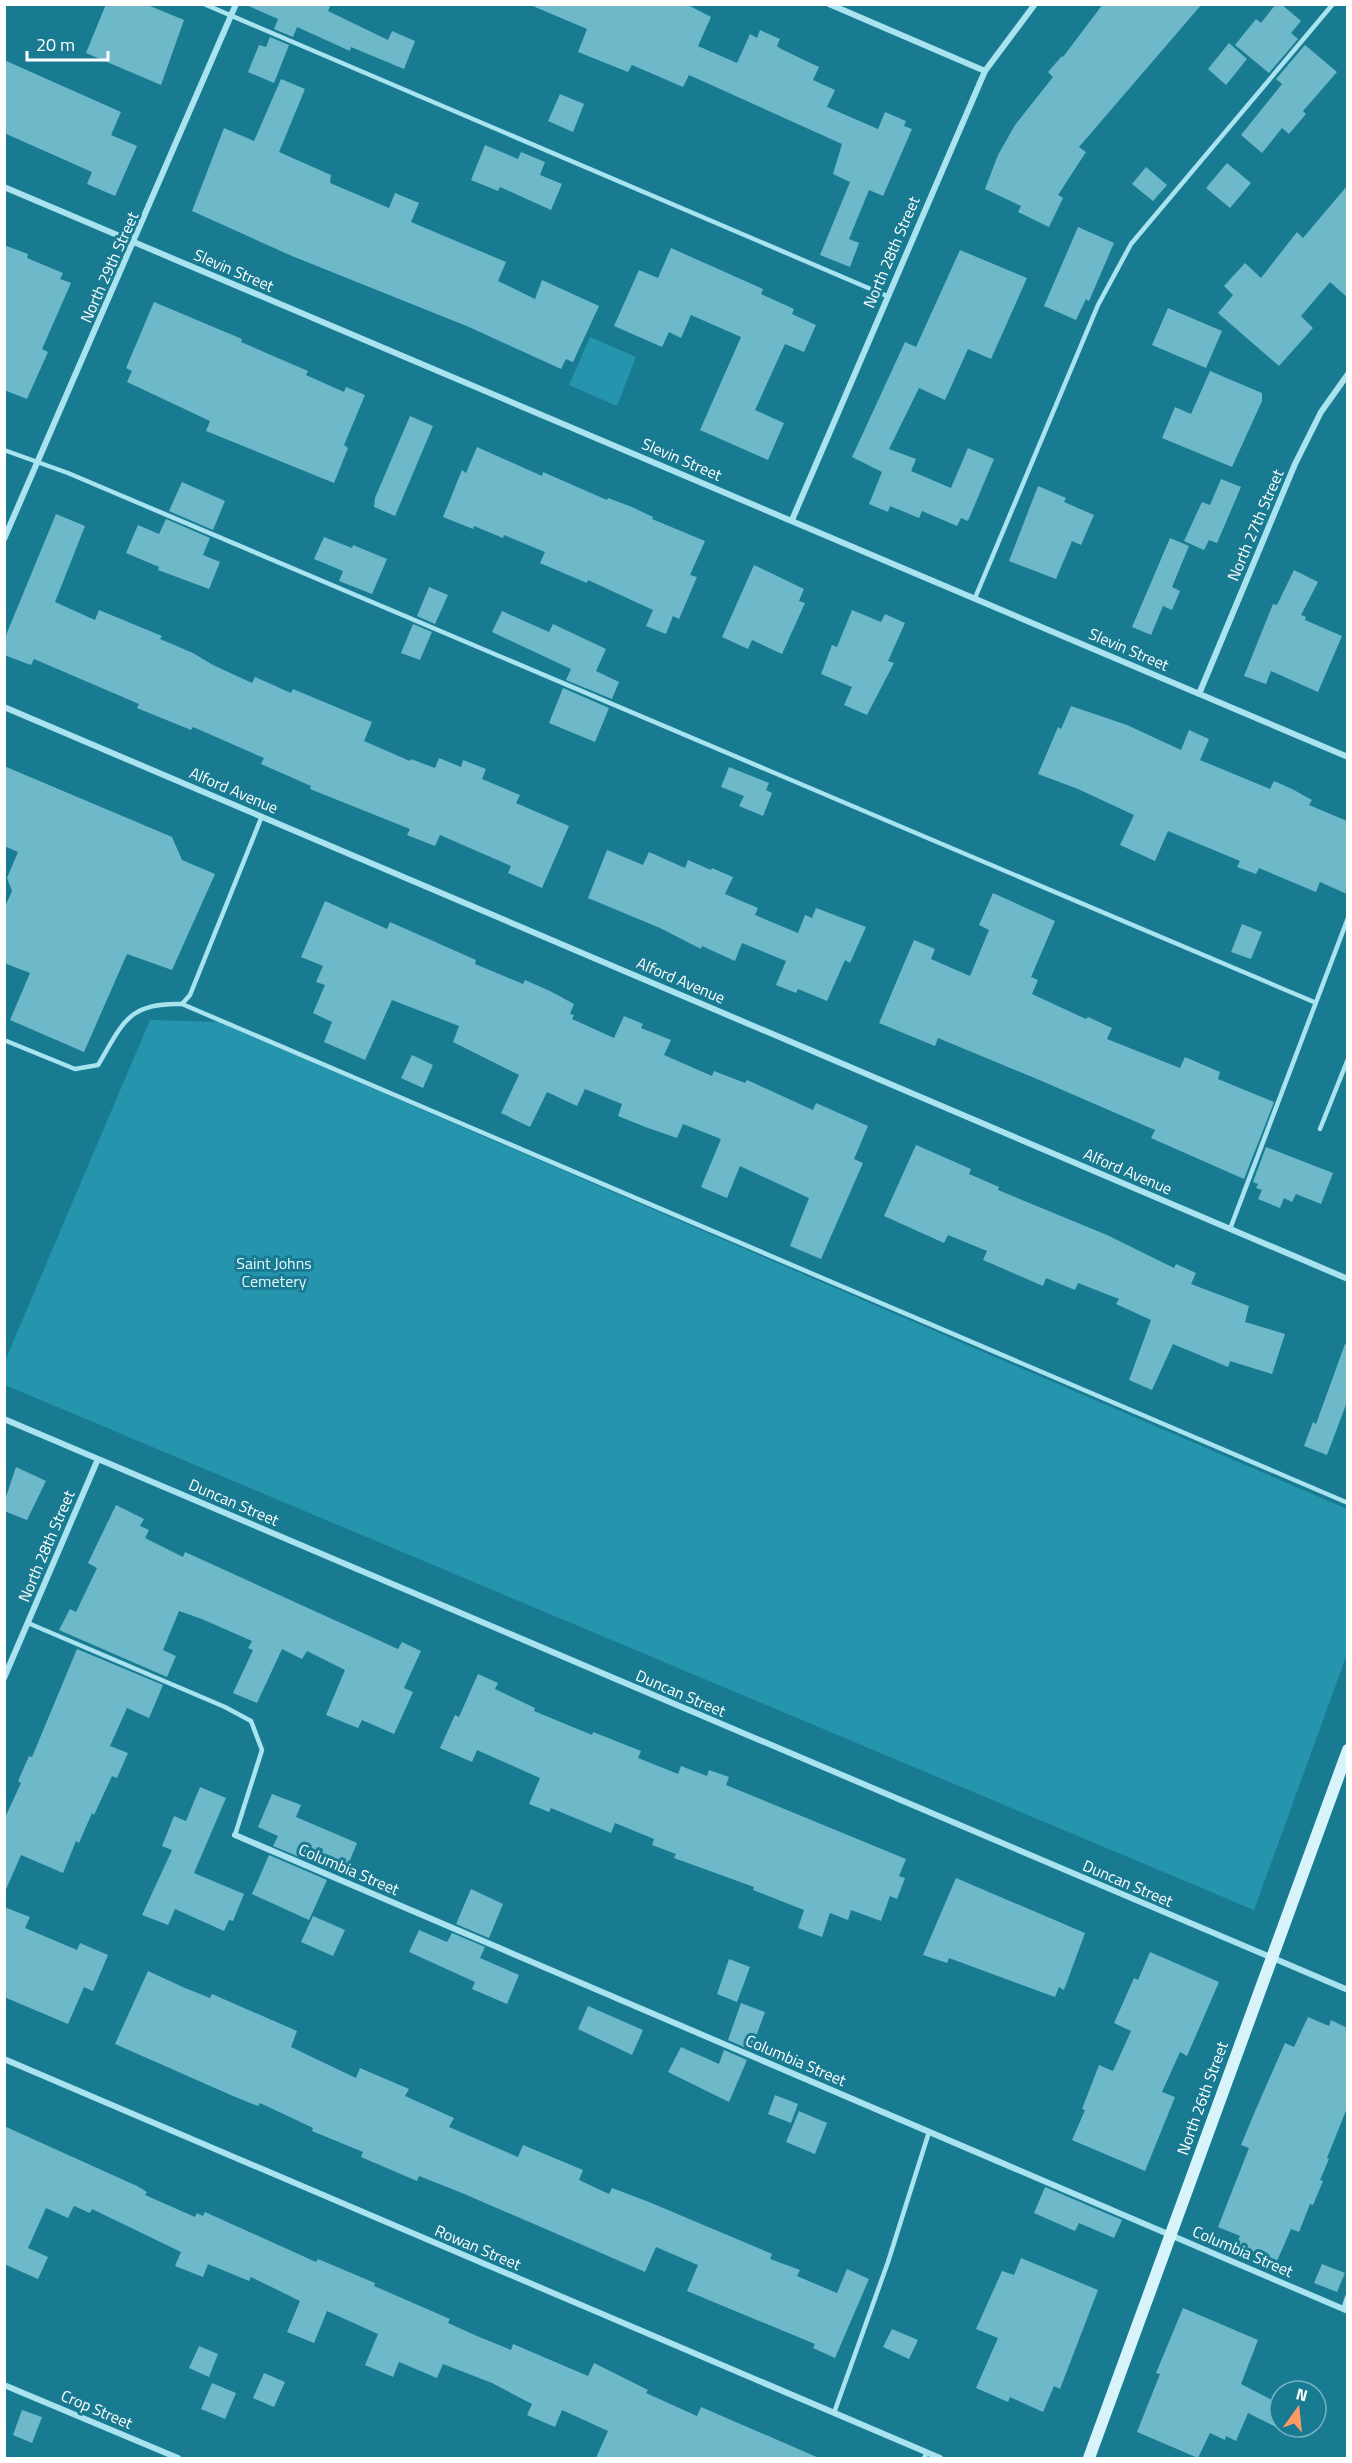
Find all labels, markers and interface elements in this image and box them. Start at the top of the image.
scale bar [27,24,108,62]
text: 20 m [36,31,75,58]
street label: North 28th Street [857,192,926,312]
street label: North 29th Street [74,207,144,326]
street label: Slevin Street [190,242,278,298]
street label: Slevin Street [638,431,726,487]
street label: North 27th Street [1221,465,1290,585]
street label: Slevin Street [1085,621,1173,677]
street label: Alford Avenue [186,761,282,819]
street label: Alford Avenue [633,951,729,1009]
street label: Alford Avenue [1080,1142,1176,1200]
park label: Saint Johns Cemetery [236,1251,312,1293]
street label: Duncan Street [185,1472,283,1532]
street label: North 28th Street [12,1486,81,1606]
street label: Duncan Street [632,1663,730,1723]
street label: Columbia Street [295,1837,403,1901]
street label: Duncan Street [1079,1853,1177,1913]
street label: Columbia Street [742,2028,850,2092]
street label: North 26th Street [1170,2037,1234,2158]
street label: Rowan Street [431,2218,525,2276]
street label: Columbia Street [1189,2219,1297,2283]
north arrow [1268,2379,1328,2439]
text: N [1293,2381,1310,2408]
street label: Crop Street [57,2383,137,2435]

